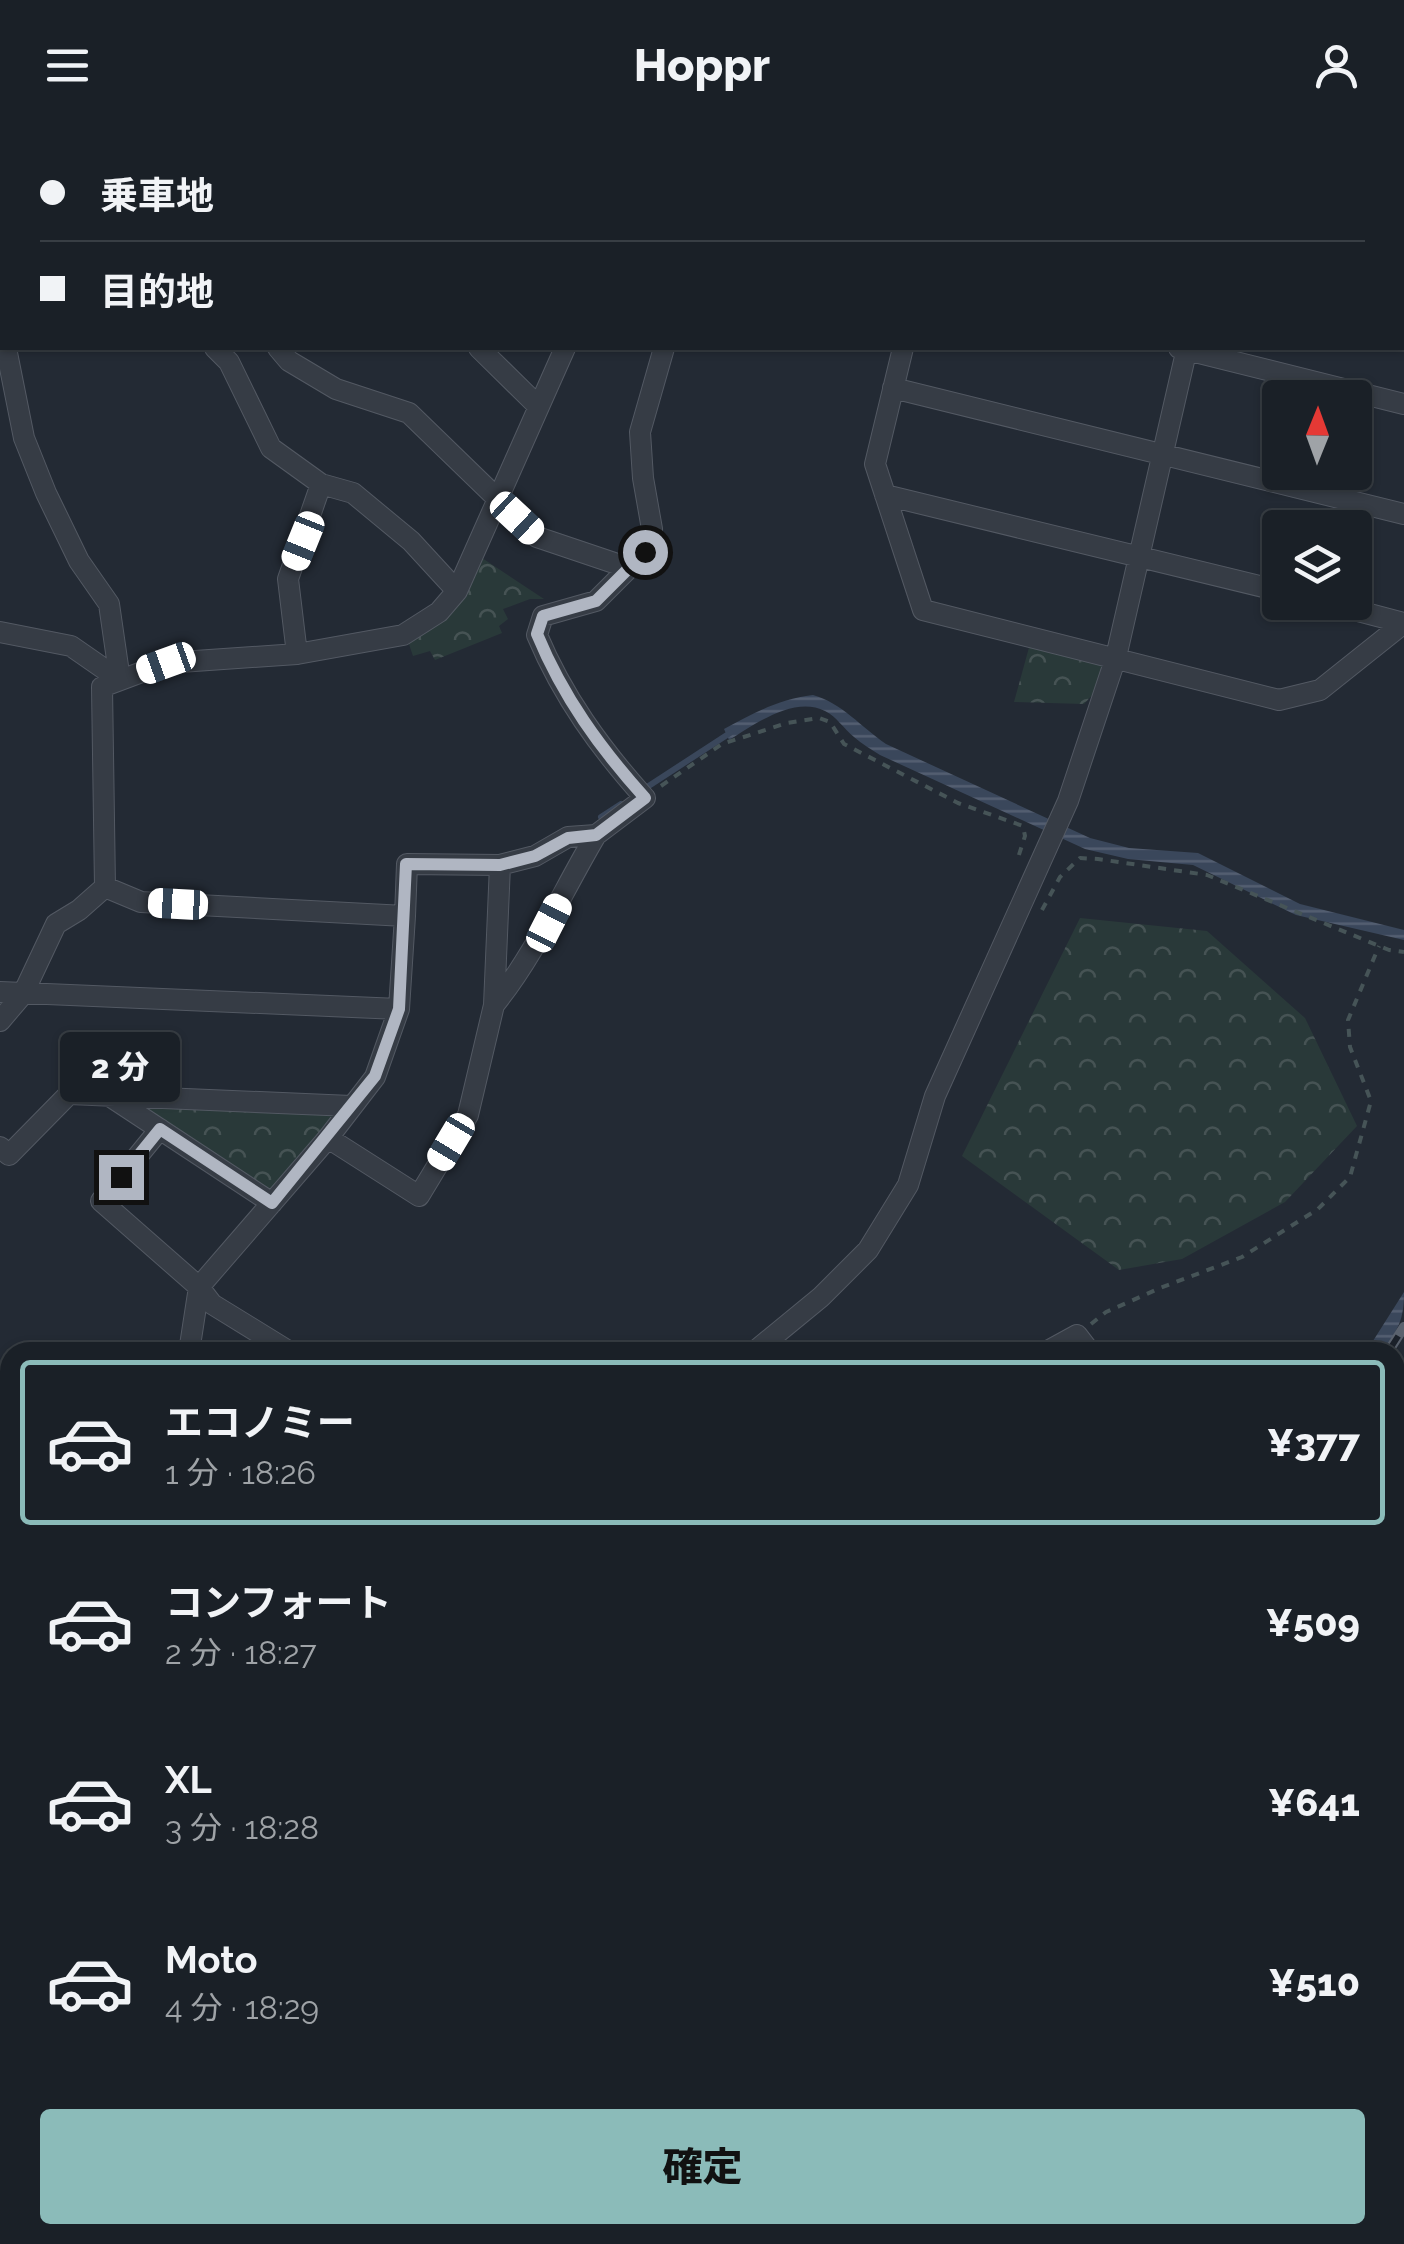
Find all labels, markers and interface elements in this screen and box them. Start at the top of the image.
icon: menu [40,38,95,93]
icon: person [1309,38,1364,93]
text: Hoppr [634,39,770,92]
text: 乗車地 [100,173,214,218]
text: 目的地 [100,269,214,314]
north arrow [1262,380,1372,490]
map controls [1262,380,1372,620]
car [485,487,549,549]
car [278,508,328,574]
button: layers [1262,510,1372,620]
route start [623,530,668,575]
car [133,639,199,687]
car [147,887,209,921]
car [522,889,576,957]
callout: 2 分 [61,1032,181,1102]
text: 2 分 [91,1048,149,1085]
car [423,1109,479,1175]
route end [99,1155,144,1200]
icon: car [45,1398,135,1488]
text: エコノミー [165,1400,355,1445]
text: ¥377 [1267,1420,1360,1465]
text: 1 分 · 18:26 [165,1454,316,1491]
icon: car [45,1578,135,1668]
text: コンフォート [165,1580,392,1625]
text: ¥509 [1265,1600,1360,1645]
text: 2 分 · 18:27 [165,1634,317,1671]
text: XL [165,1757,212,1802]
icon: car [45,1758,135,1848]
text: ¥641 [1268,1780,1360,1825]
text: 3 分 · 18:28 [165,1809,319,1846]
text: Moto [165,1937,258,1982]
icon: car [45,1938,135,2028]
text: ¥510 [1268,1960,1360,2005]
text: 4 分 · 18:29 [165,1989,319,2026]
button: 確定 [40,2109,1365,2224]

